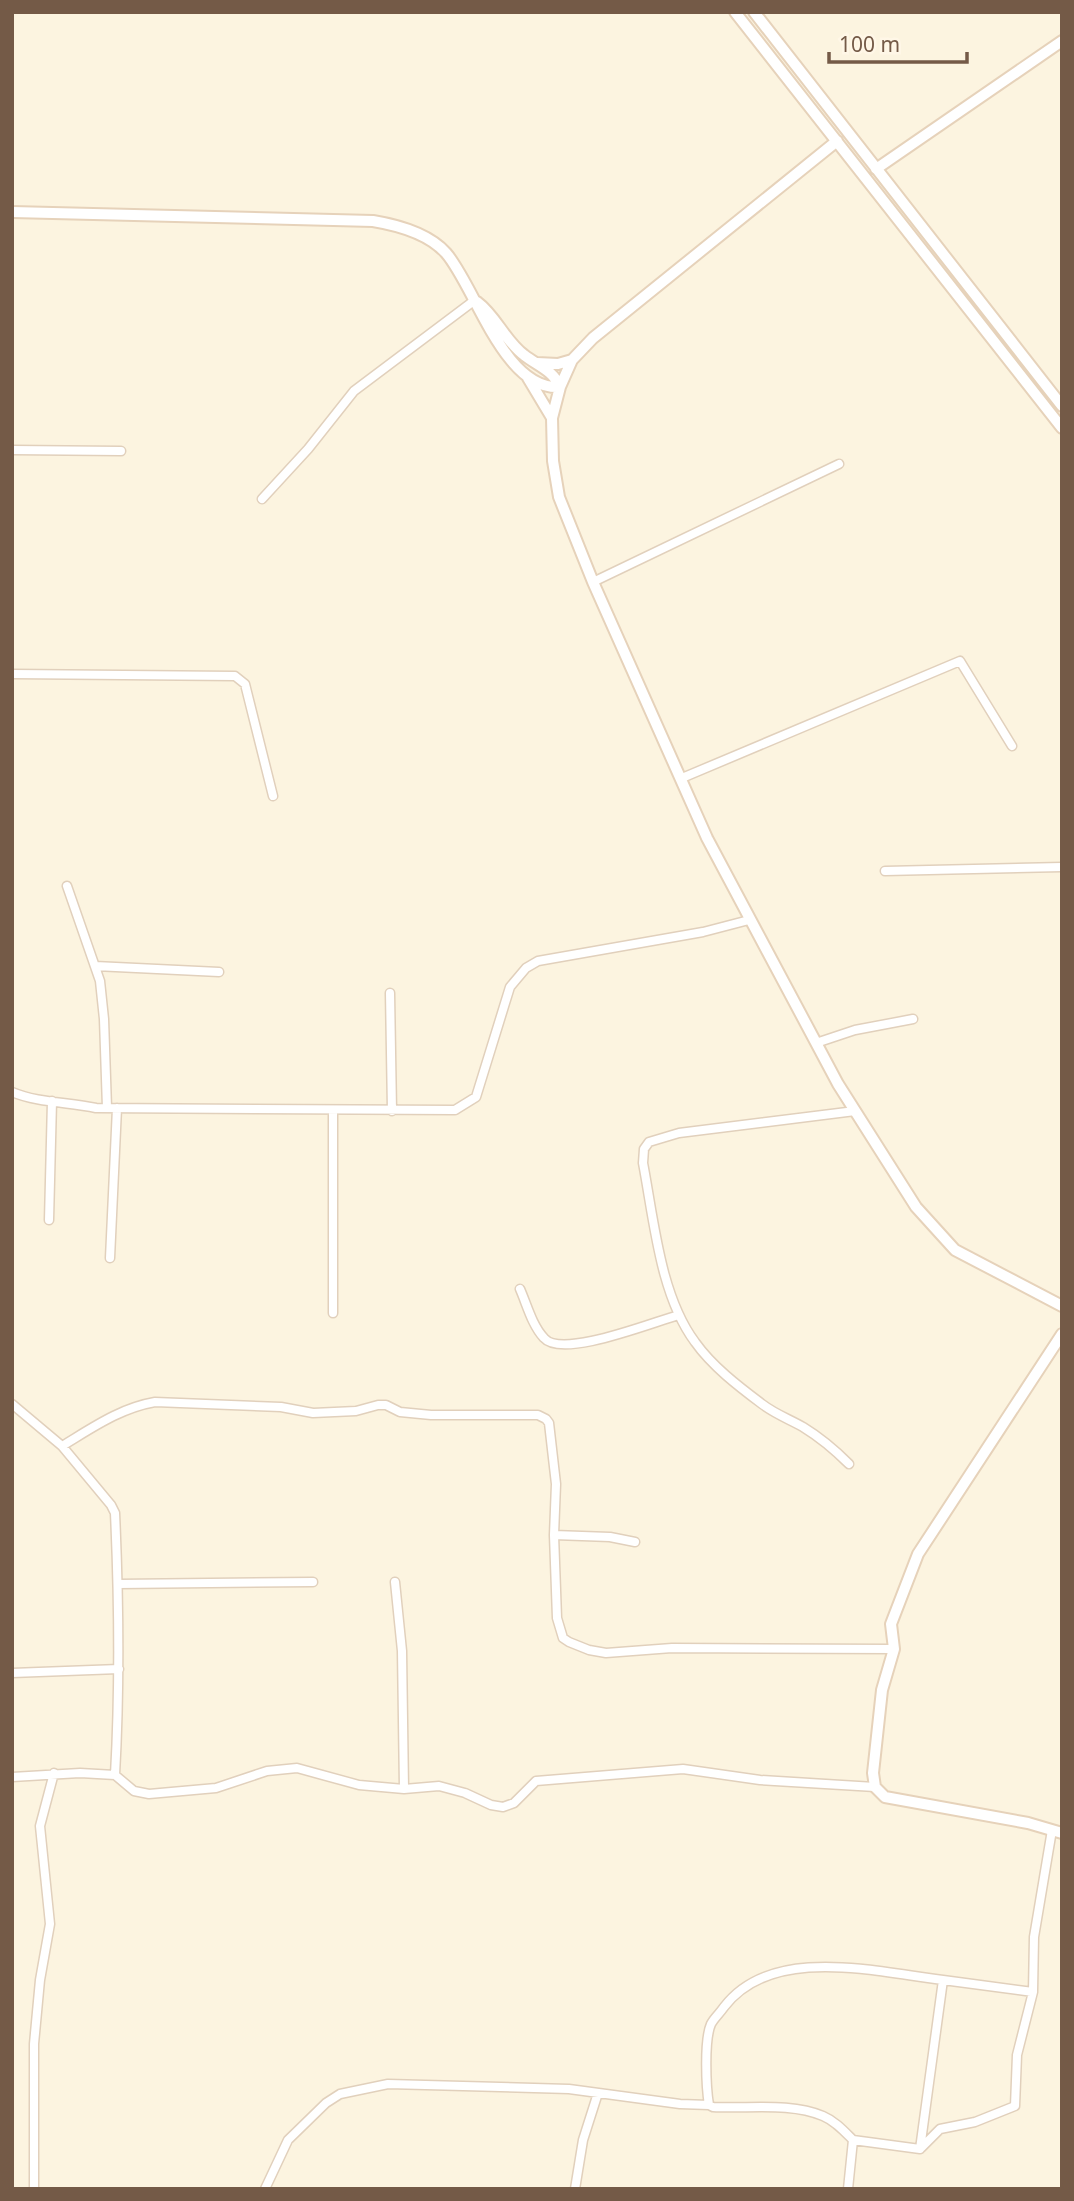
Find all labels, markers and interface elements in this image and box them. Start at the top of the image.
scale bar [829,21,967,65]
text: 100 m [839,30,900,58]

